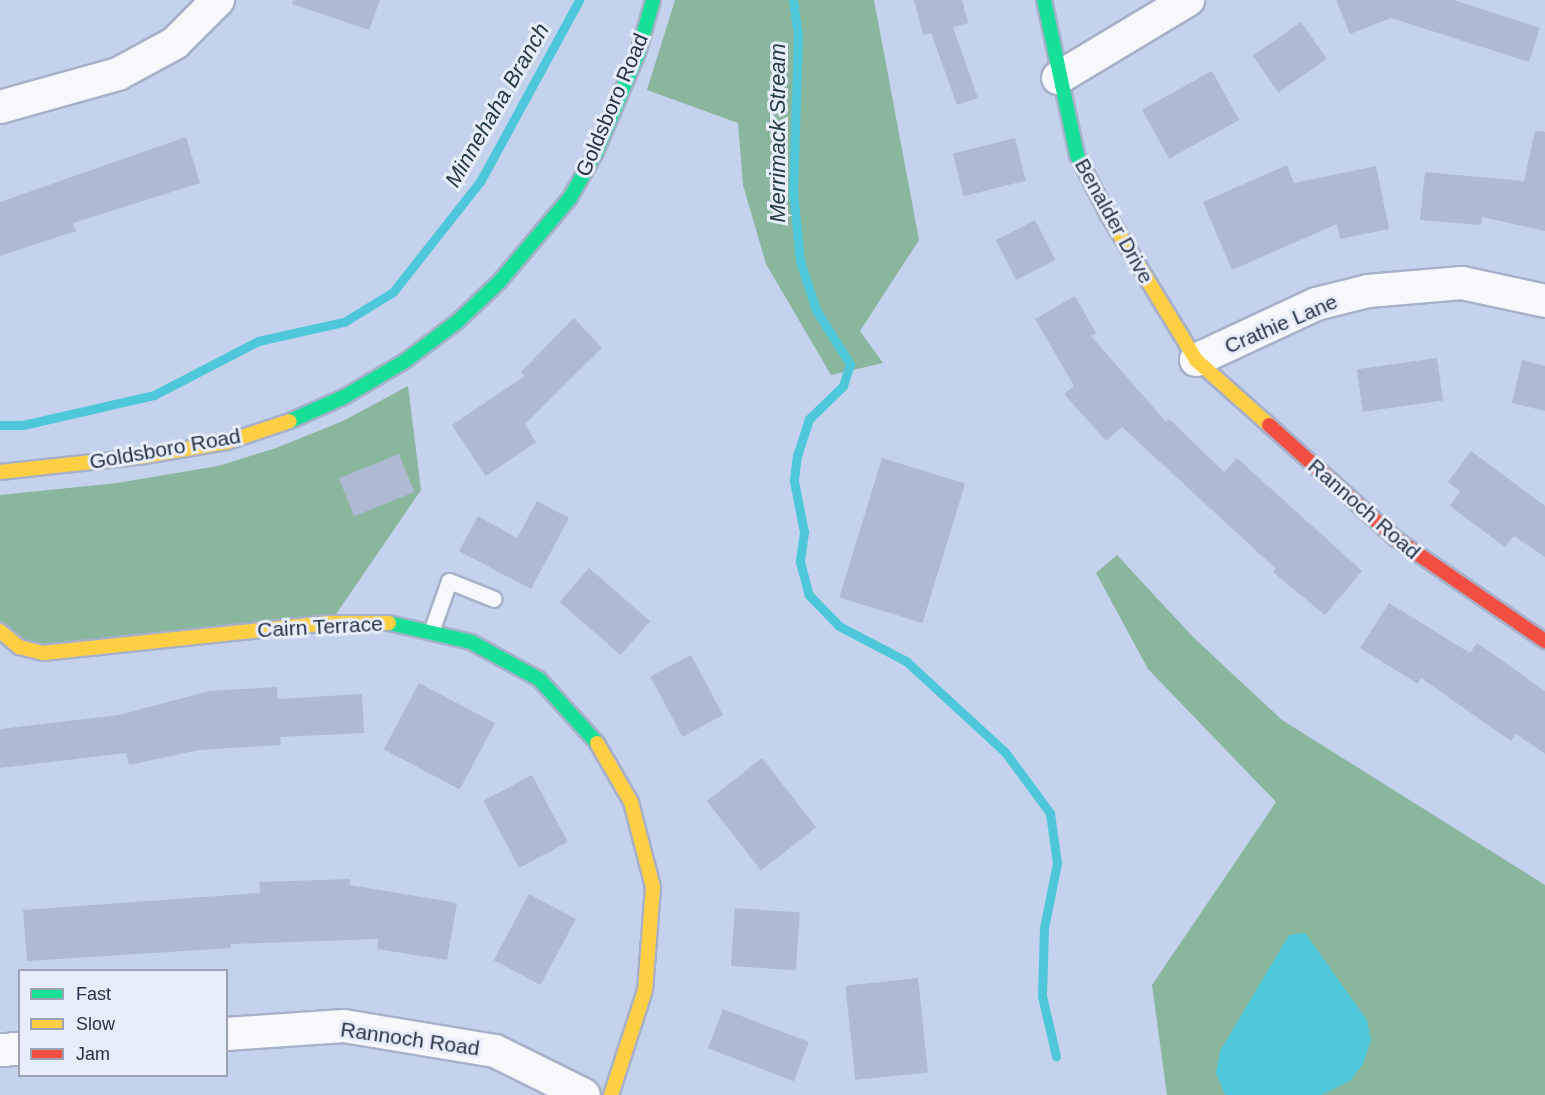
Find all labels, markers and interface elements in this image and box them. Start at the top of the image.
water label: Minnehaha Branch [439,18,555,192]
street label: Goldsboro Road [571,30,653,180]
water label: Merrimack Stream [765,43,791,223]
street label: Benalder Drive [1069,154,1159,288]
street label: Crathie Lane [1221,289,1341,359]
street label: Goldsboro Road [88,423,242,475]
street label: Rannoch Road [1303,454,1425,564]
street label: Cairn Terrace [256,611,384,643]
legend [18,969,228,1077]
text: Fast [76,984,111,1004]
text: Slow [76,1014,115,1034]
street label: Rannoch Road [339,1017,481,1061]
text: Jam [76,1044,110,1064]

